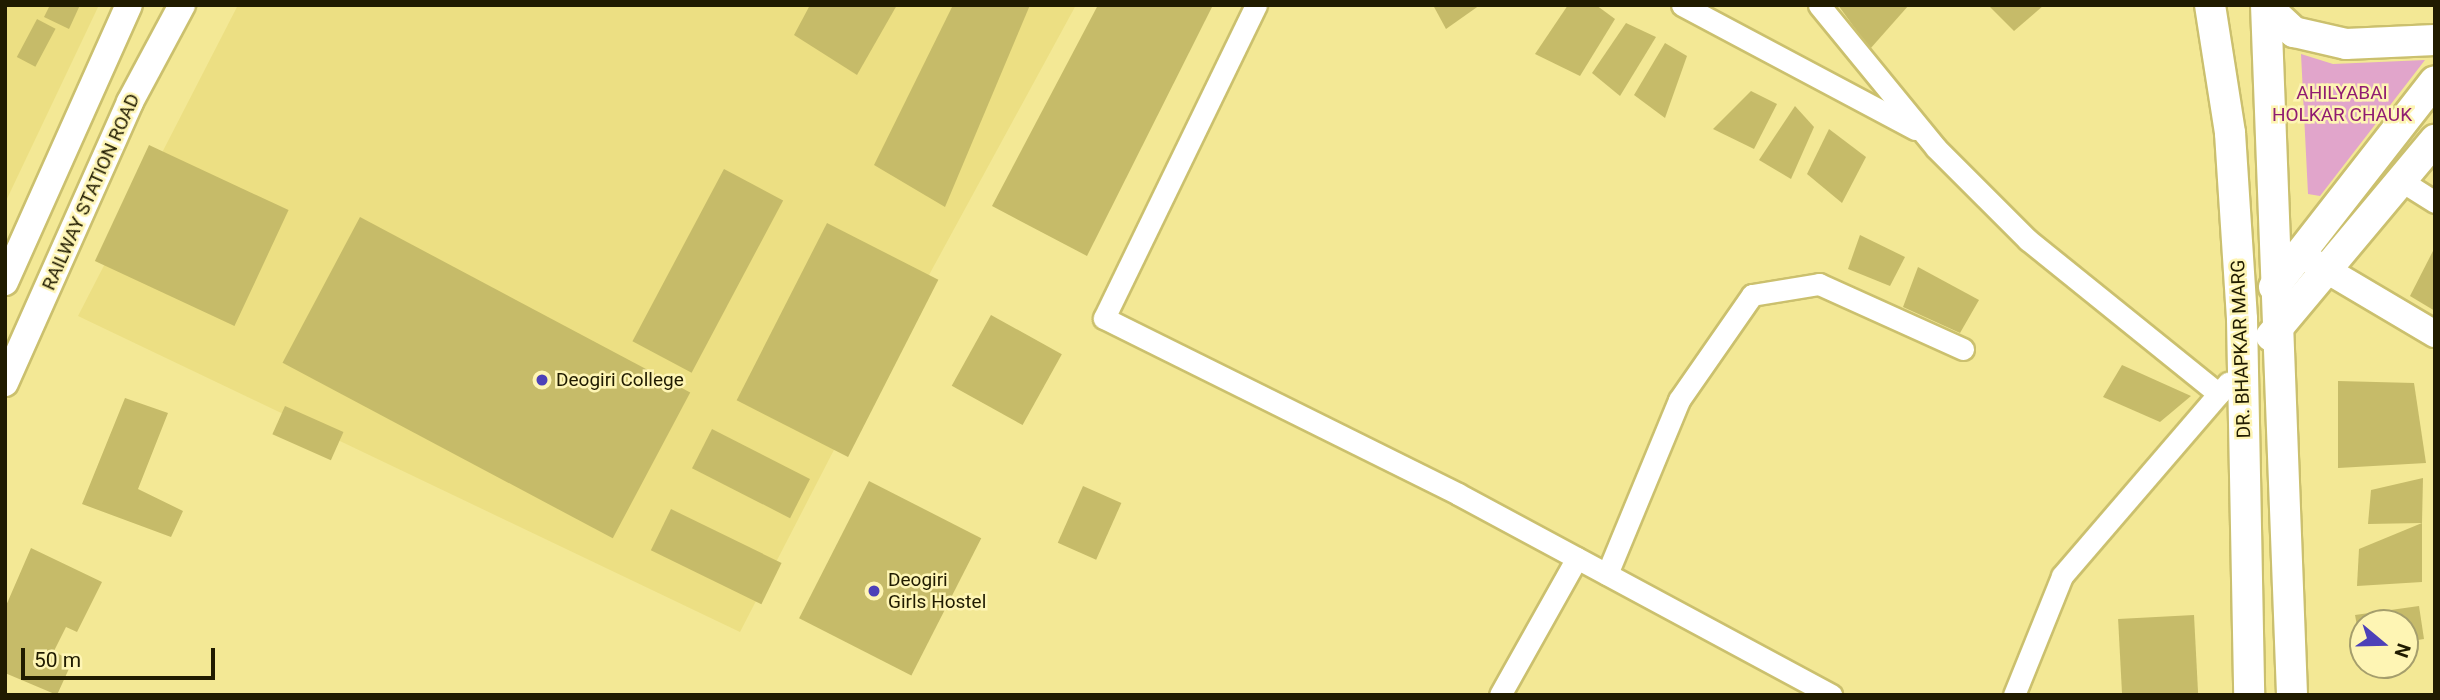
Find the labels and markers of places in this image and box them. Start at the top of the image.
place label: Deogiri College [556,369,684,391]
marker: Deogiri College [534,372,550,388]
place label: Deogiri Girls Hostel [888,569,986,613]
marker: Deogiri Girls Hostel [866,583,882,599]

